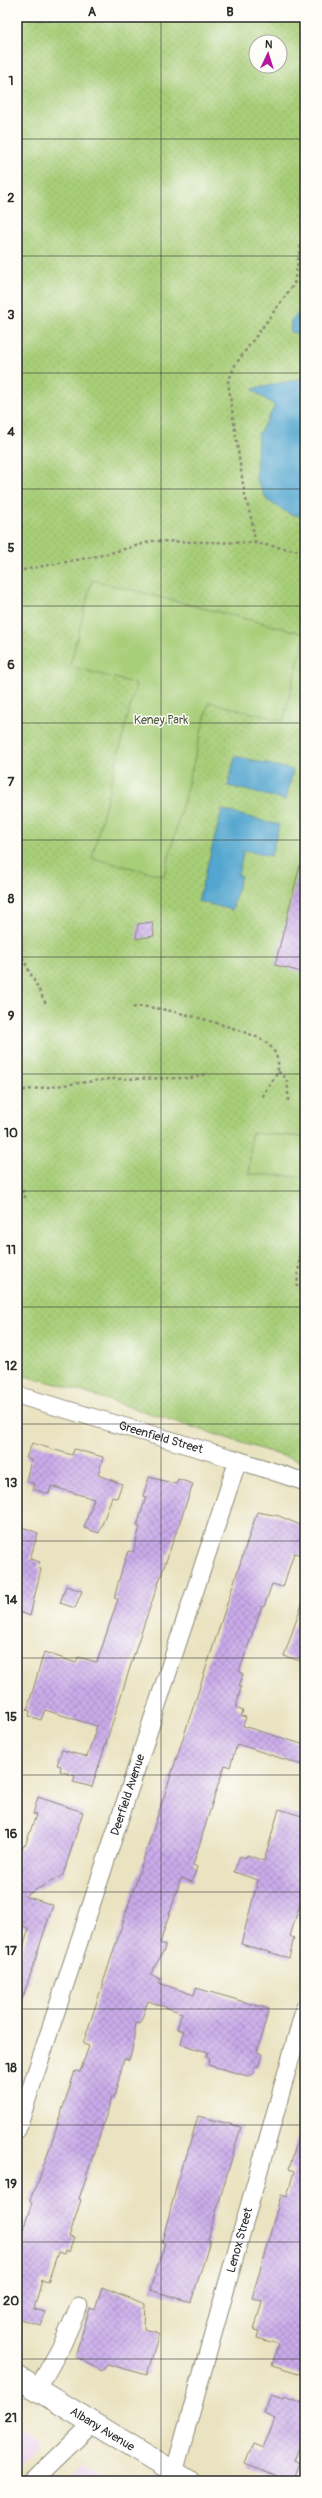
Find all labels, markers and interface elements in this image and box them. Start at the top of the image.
text: A [88,4,97,20]
text: B [226,4,234,20]
north arrow [248,34,288,74]
text: N [264,38,273,51]
text: 1 [8,73,14,89]
text: 2 [7,190,15,206]
text: 3 [7,307,15,323]
text: 4 [7,424,15,440]
text: 5 [7,540,15,556]
text: 6 [7,657,15,673]
park label: Keney Park [134,713,188,728]
text: 7 [8,774,15,790]
text: 8 [8,891,15,907]
text: 9 [8,1008,15,1024]
text: 10 [4,1125,18,1141]
text: 11 [6,1242,16,1258]
text: 12 [5,1358,17,1374]
street label: Greenfield Street [117,1418,205,1457]
text: 13 [5,1475,17,1491]
text: 14 [5,1592,18,1608]
text: 15 [5,1709,17,1725]
street label: Deerfield Avenue [108,1752,148,1838]
text: 16 [5,1826,18,1842]
text: 17 [5,1943,17,1959]
text: 18 [5,2060,17,2076]
text: 19 [5,2176,17,2192]
street label: Lenox Street [224,2206,256,2274]
text: 20 [3,2293,19,2309]
street label: Albany Avenue [67,2404,137,2455]
text: 21 [5,2410,17,2426]

